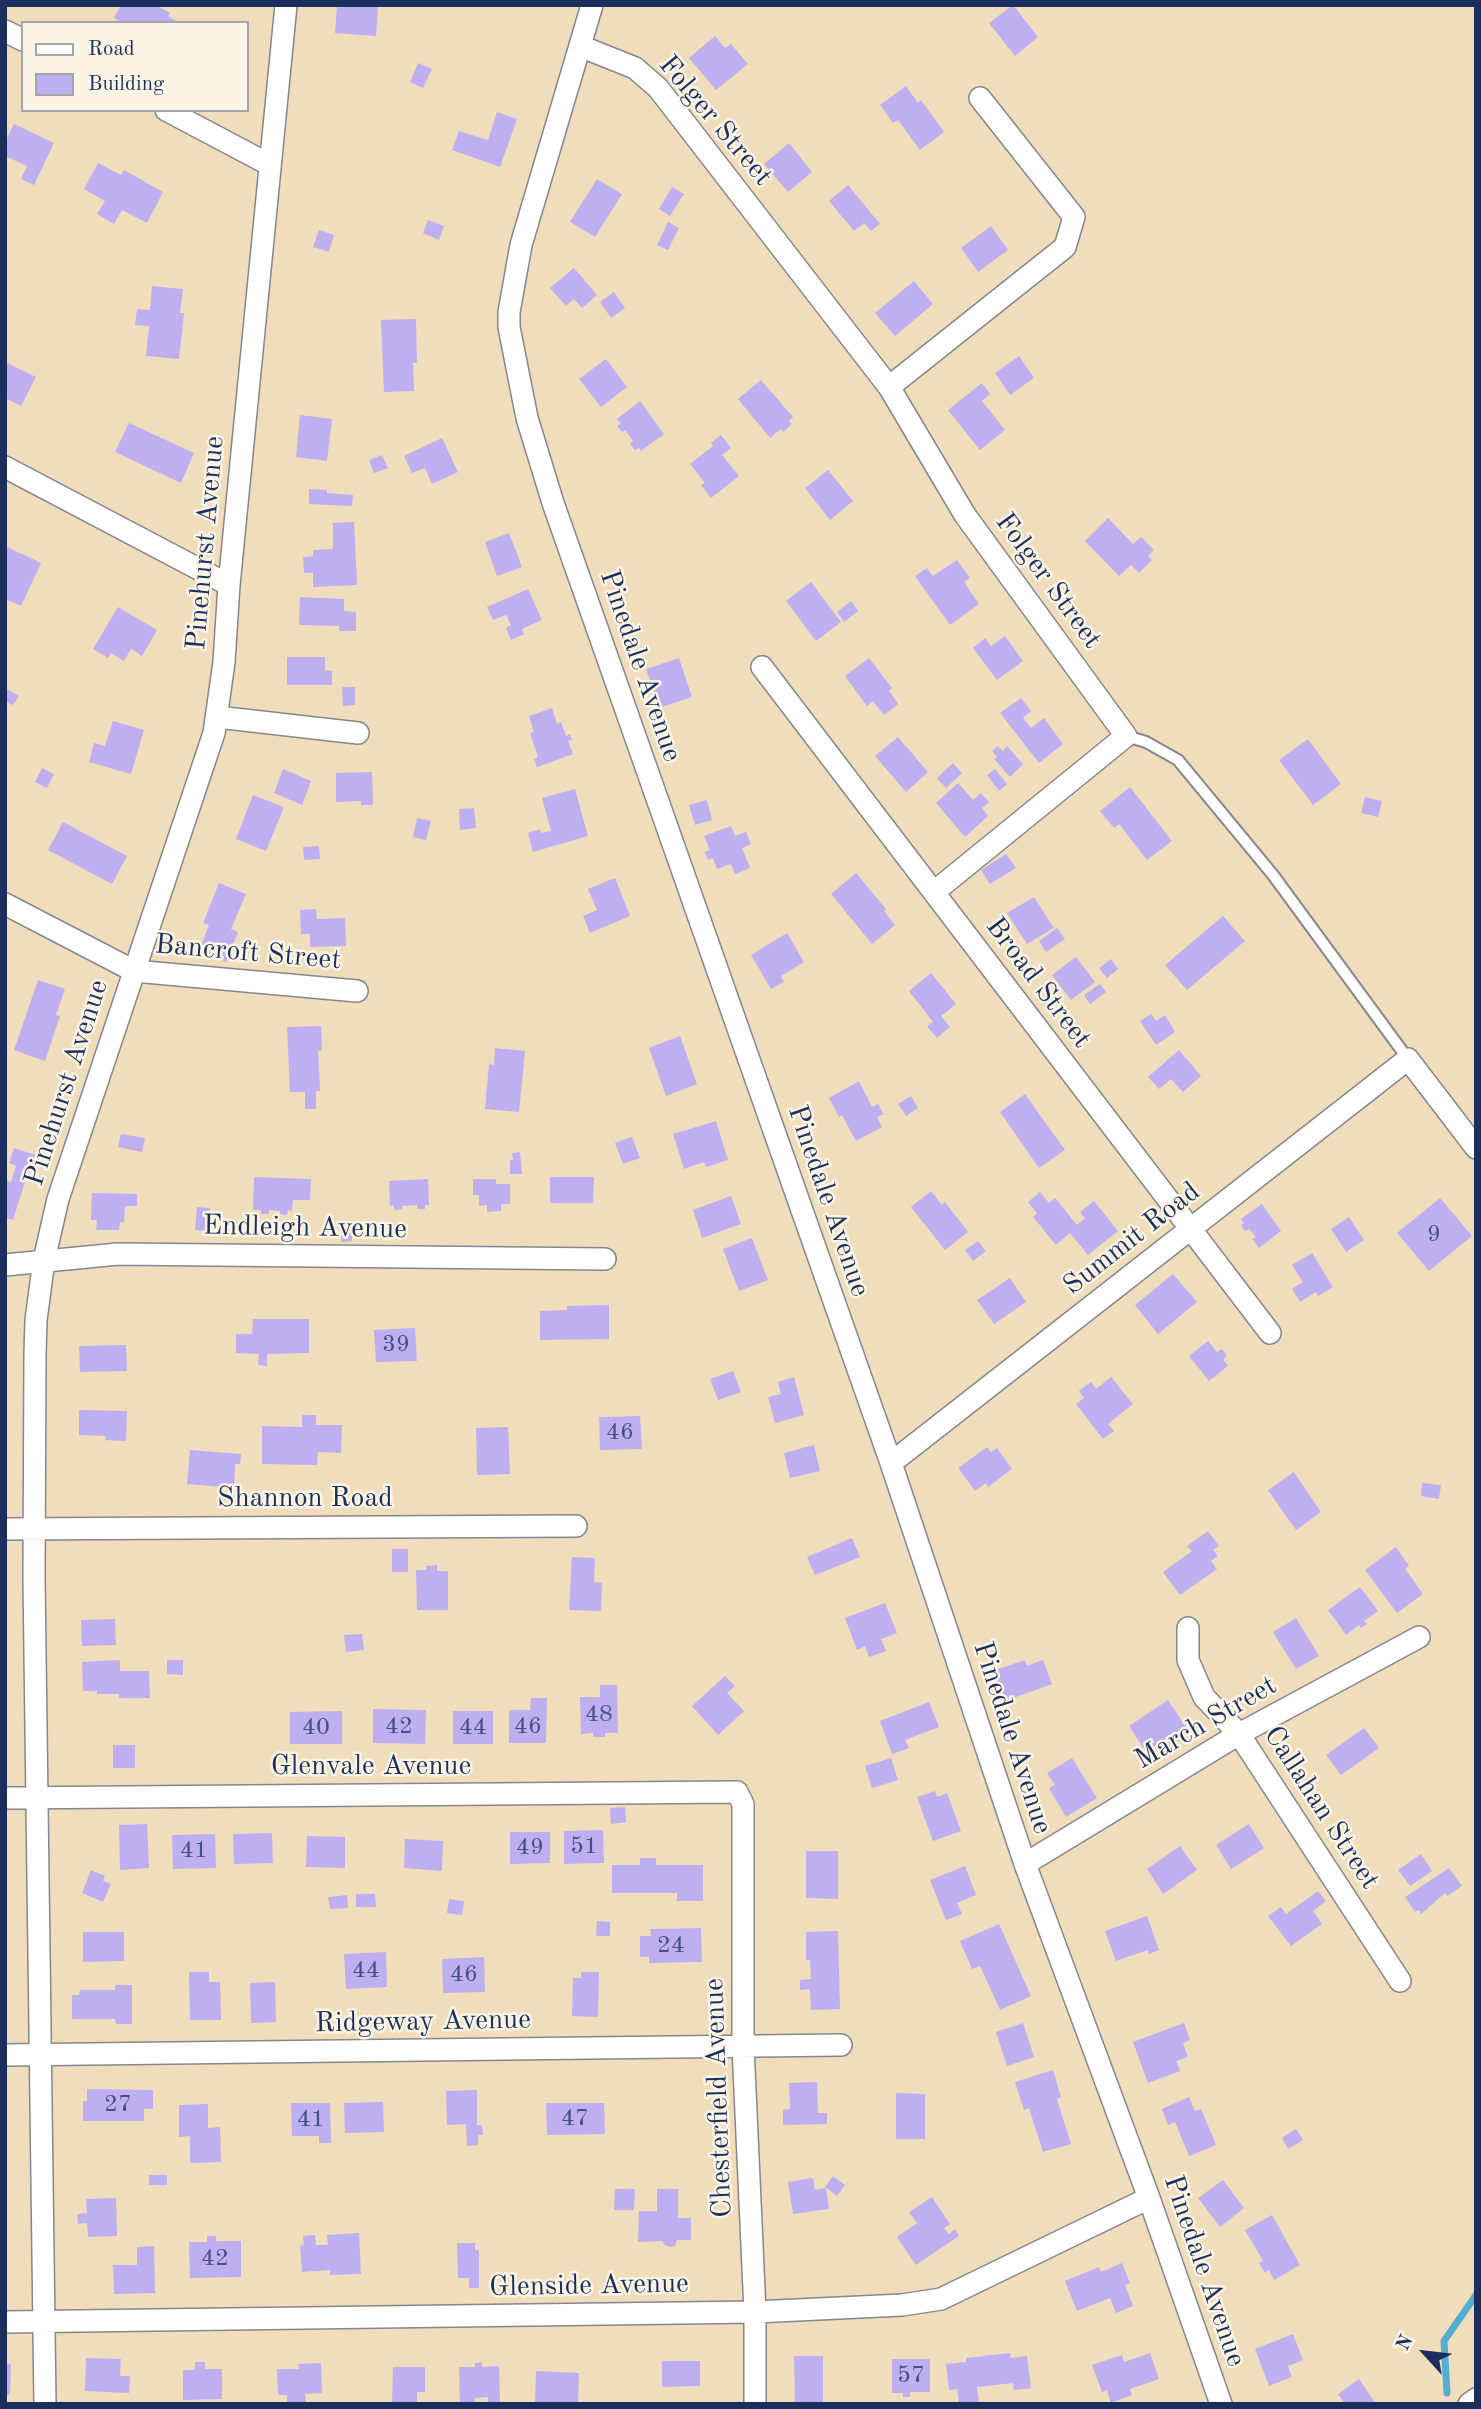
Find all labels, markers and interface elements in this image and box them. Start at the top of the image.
legend [21,21,248,112]
text: Road [88,39,135,60]
street label: Folger Street [651,49,779,193]
text: Building [88,74,164,95]
street label: Pinehurst Avenue [180,434,232,652]
street label: Folger Street [987,506,1109,656]
street label: Pinedale Avenue [592,566,688,766]
street label: Broad Street [978,911,1098,1055]
street label: Bancroft Street [153,928,343,978]
street label: Pinehurst Avenue [18,976,116,1190]
street label: Pinedale Avenue [780,1101,876,1301]
street label: Summit Road [1057,1175,1207,1303]
street label: Endleigh Avenue [203,1209,407,1247]
house number: 9 [1427,1221,1441,1249]
house number: 39 [382,1331,410,1359]
house number: 46 [606,1419,634,1447]
street label: Shannon Road [217,1482,393,1516]
street label: Pinedale Avenue [965,1638,1059,1838]
street label: March Street [1129,1669,1283,1777]
house number: 48 [585,1701,613,1729]
house number: 42 [385,1713,413,1741]
house number: 46 [514,1713,542,1741]
house number: 40 [302,1714,330,1742]
house number: 44 [459,1714,487,1742]
street label: Callahan Street [1256,1720,1386,1896]
street label: Glenvale Avenue [271,1750,471,1784]
house number: 51 [570,1833,598,1861]
house number: 49 [516,1834,544,1862]
house number: 41 [180,1837,208,1865]
house number: 24 [657,1932,685,1960]
house number: 44 [352,1957,380,1985]
house number: 46 [450,1961,478,1989]
street label: Chesterfield Avenue [698,1978,740,2218]
street label: Ridgeway Avenue [315,2003,531,2041]
house number: 27 [104,2091,132,2119]
house number: 47 [561,2105,589,2133]
house number: 41 [297,2106,325,2134]
street label: Pinedale Avenue [1156,2171,1252,2371]
house number: 42 [201,2245,229,2273]
street label: Glenside Avenue [489,2267,689,2305]
north arrow [1390,2318,1460,2388]
text: N [1394,2332,1418,2354]
house number: 57 [897,2362,925,2390]

